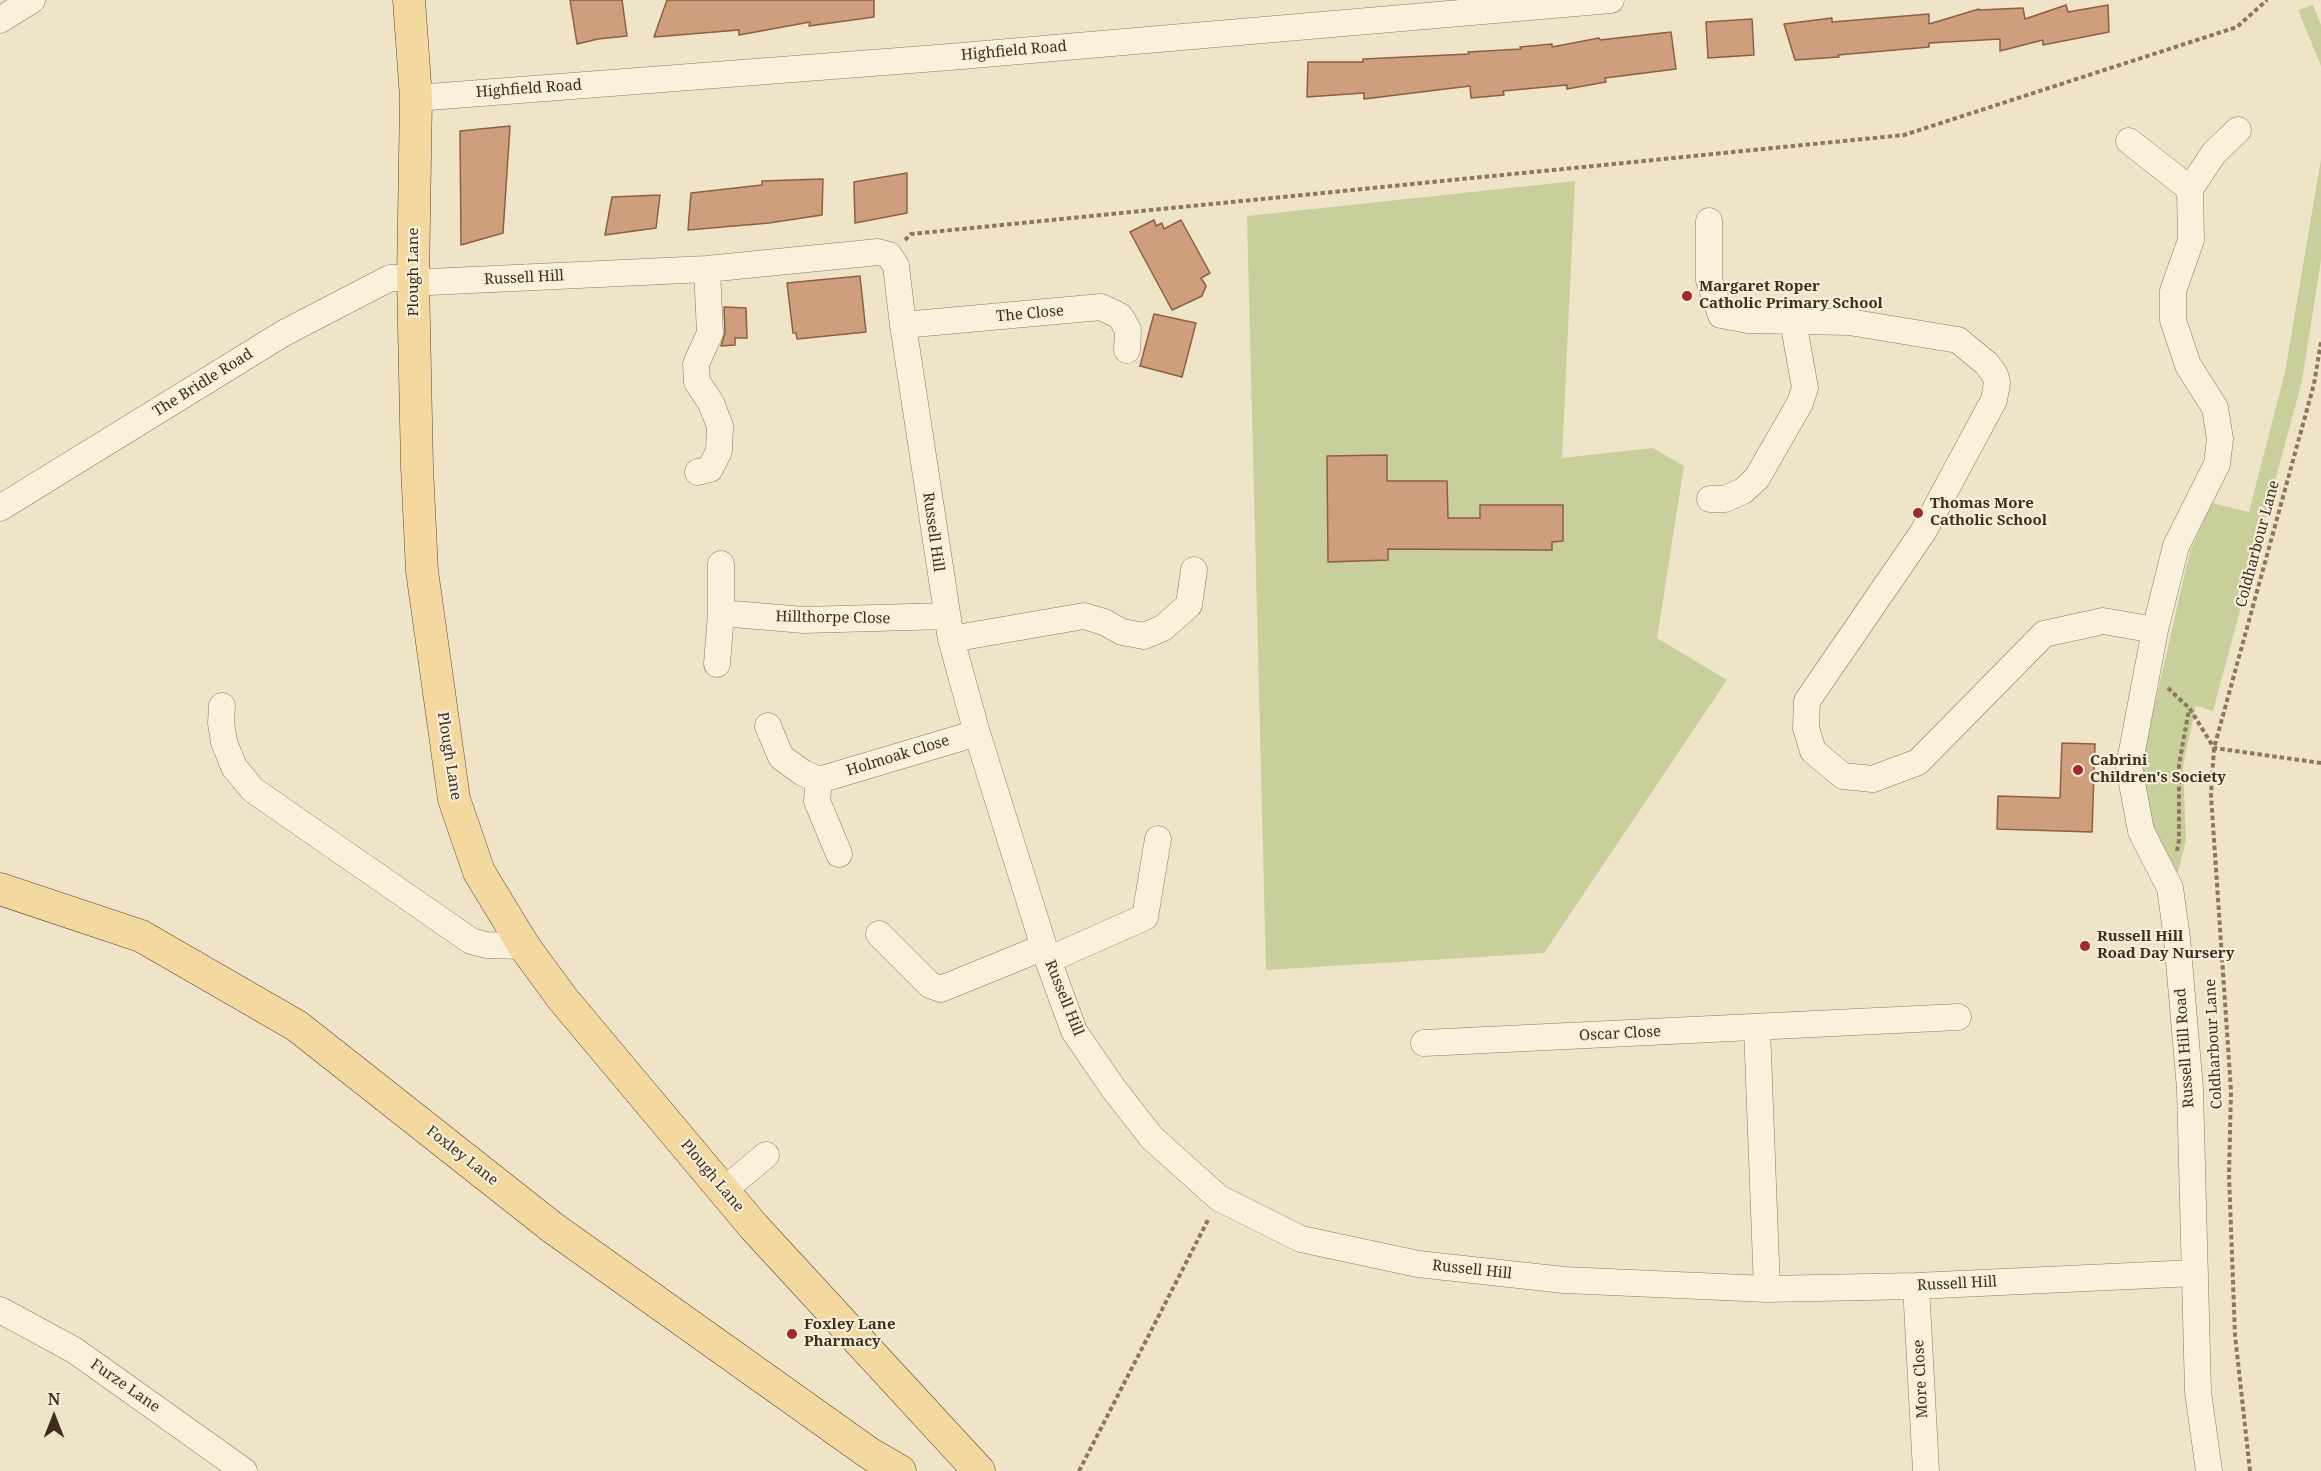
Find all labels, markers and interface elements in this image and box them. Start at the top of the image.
street label: Highfield Road [960,37,1068,65]
street label: Highfield Road [475,76,583,102]
street label: Plough Lane [405,228,423,316]
street label: Russell Hill [484,267,564,289]
place label: Margaret Roper Catholic Primary School [1699,278,1883,313]
marker: Margaret Roper Catholic Primary School [1680,289,1694,303]
street label: The Close [995,302,1065,326]
street label: The Bridle Road [150,345,256,421]
street label: Coldharbour Lane [2232,479,2284,609]
street label: Russell Hill [919,491,947,573]
place label: Thomas More Catholic School [1930,495,2047,530]
marker: Thomas More Catholic School [1911,506,1925,520]
street label: Hillthorpe Close [775,608,891,628]
street label: Plough Lane [433,711,465,801]
street label: Holmoak Close [844,732,952,780]
place label: Cabrini Children's Society [2090,752,2226,787]
marker: Cabrini Children's Society [2071,763,2085,777]
place label: Russell Hill Road Day Nursery [2097,928,2234,963]
marker: Russell Hill Road Day Nursery [2078,939,2092,953]
street label: Russell Hill [1041,957,1087,1039]
street label: Coldharbour Lane [2202,978,2226,1110]
street label: Russell Hill Road [2172,987,2198,1109]
street label: Oscar Close [1579,1023,1661,1045]
street label: Foxley Lane [423,1122,501,1190]
street label: Plough Lane [677,1136,747,1216]
street label: Russell Hill [1431,1257,1513,1283]
street label: Russell Hill [1917,1273,1997,1295]
place label: Foxley Lane Pharmacy [804,1316,895,1351]
marker: Foxley Lane Pharmacy [785,1327,799,1341]
street label: More Close [1910,1339,1932,1419]
street label: Furze Lane [87,1356,163,1416]
north arrow [24,1387,84,1447]
text: N [48,1388,60,1410]

